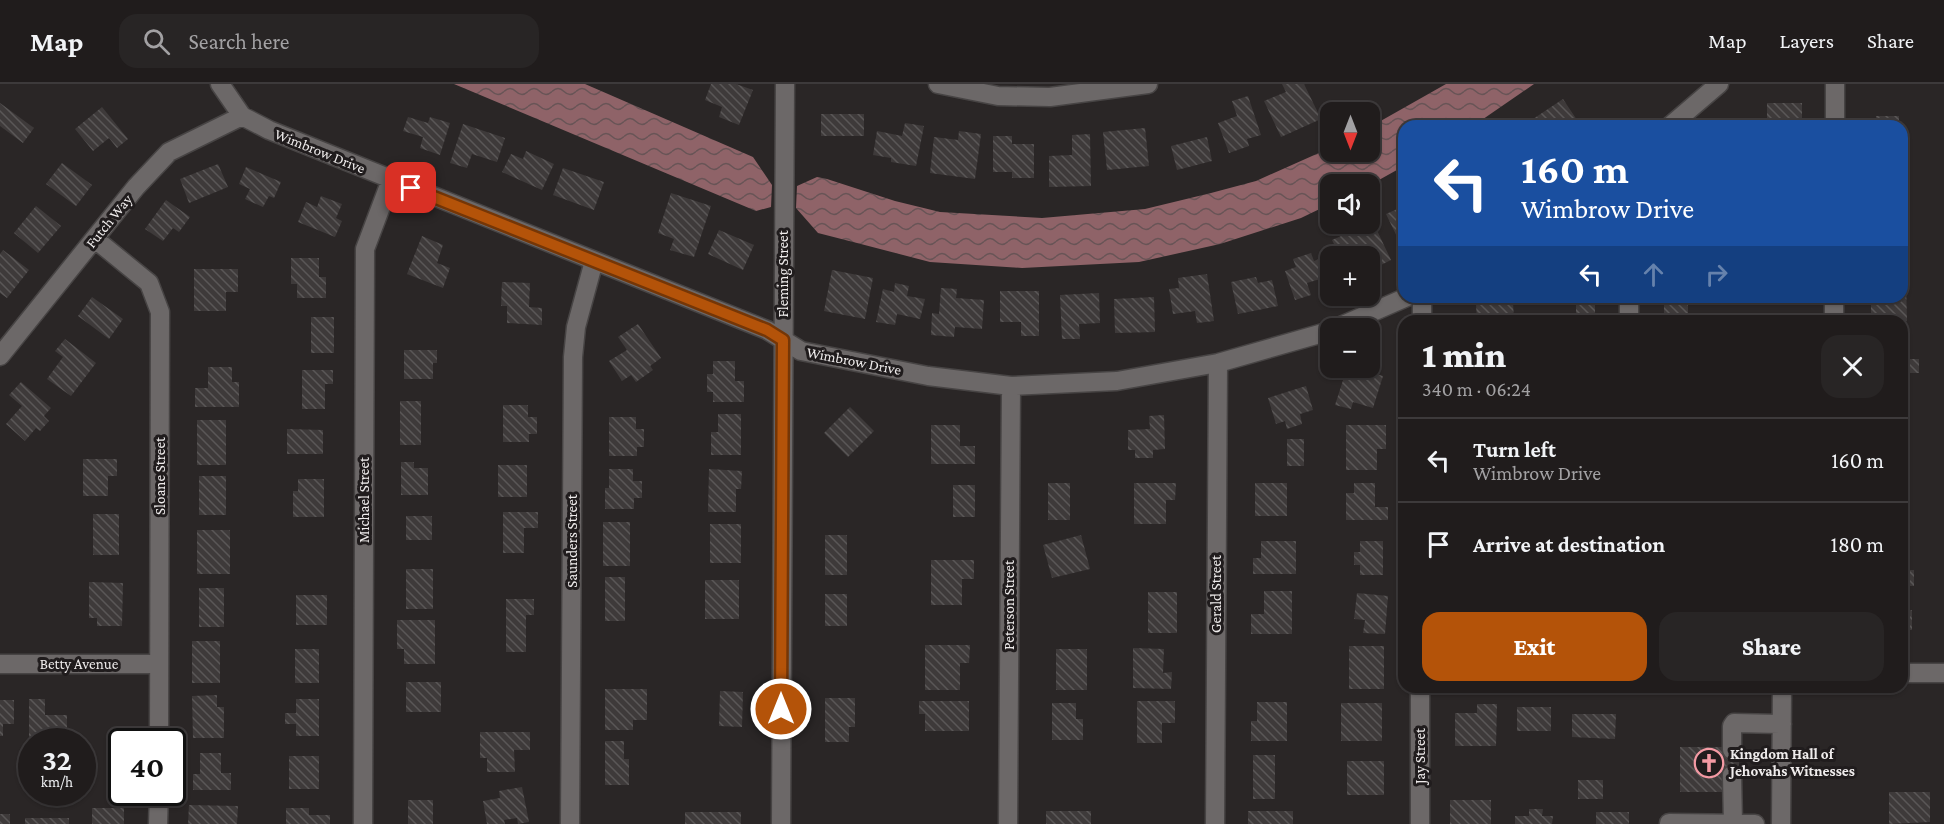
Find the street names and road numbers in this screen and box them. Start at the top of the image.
street label: Wimbrow Drive [272,126,368,177]
street label: Futch Way [83,191,136,251]
street label: Fleming Street [775,229,792,318]
street label: Wimbrow Drive [805,344,903,378]
street label: Sloane Street [152,436,168,515]
street label: Michael Street [356,456,372,543]
street label: Saunders Street [564,493,580,588]
street label: Gerald Street [1208,554,1224,633]
street label: Peterson Street [1001,559,1017,650]
street label: Betty Avenue [40,656,119,673]
street label: Jay Street [1412,727,1429,786]

